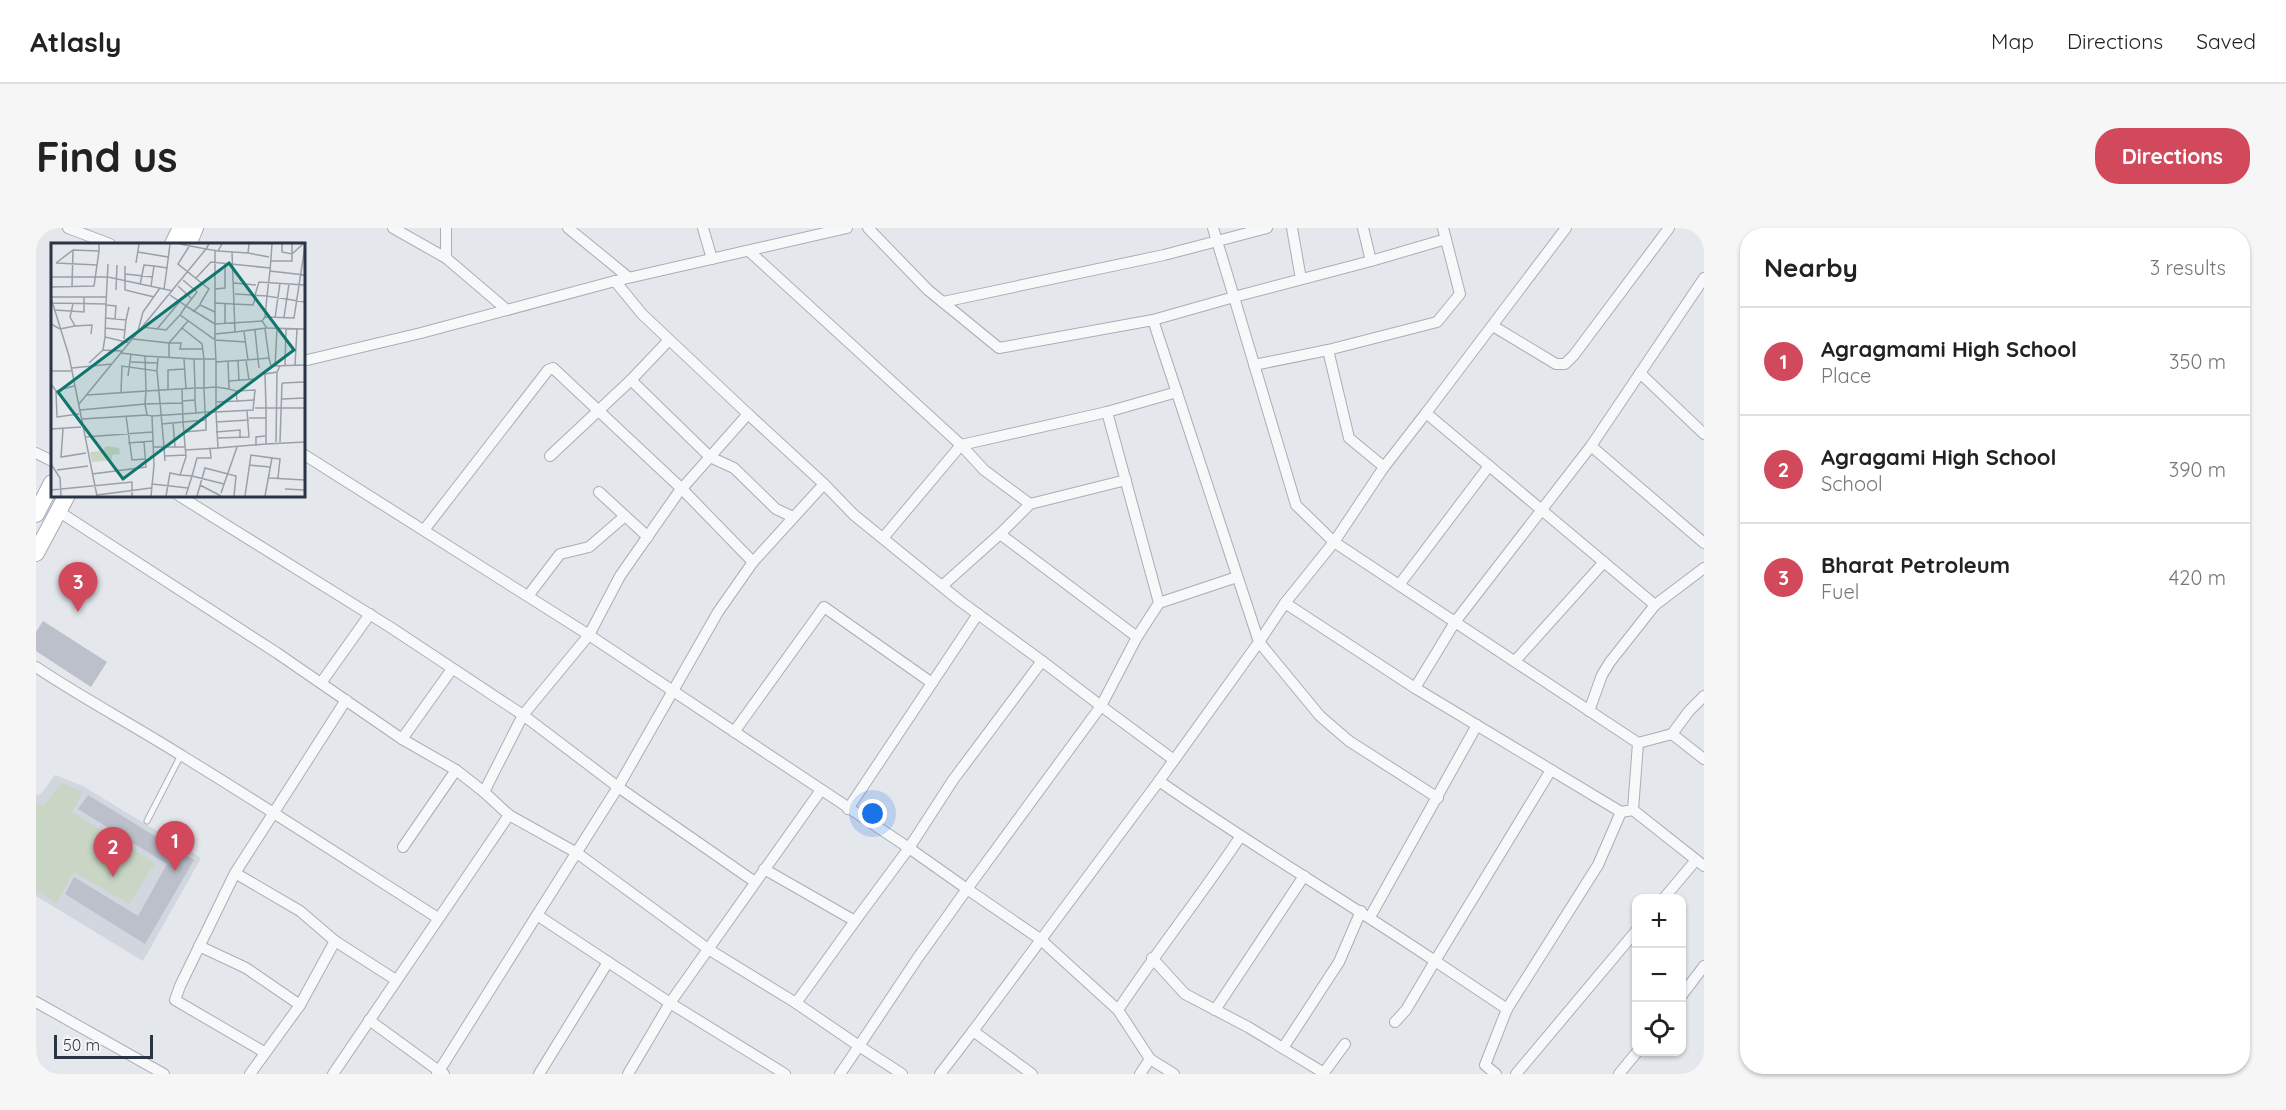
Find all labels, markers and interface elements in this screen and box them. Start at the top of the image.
text: Atlasly [30,24,121,59]
text: Map [1991,28,2034,54]
text: Directions [2067,28,2163,54]
text: Saved [2196,28,2256,54]
button: Directions [2095,128,2250,184]
text: Find us [36,130,178,183]
inset map [51,243,304,496]
text: Nearby [1764,251,1858,284]
text: 3 results [2150,255,2226,280]
text: Agragmami High School [1821,335,2077,363]
text: 1 [1780,349,1787,374]
text: 350 m [2169,349,2226,374]
text: Place [1821,363,1871,388]
text: Agragami High School [1821,443,2057,471]
text: 2 [1778,457,1789,482]
text: 390 m [2169,457,2226,482]
text: School [1821,471,1883,496]
text: Bharat Petroleum [1821,551,2010,579]
pin: 3 [58,562,98,612]
text: 3 [1778,565,1789,590]
text: 420 m [2169,565,2226,590]
text: Fuel [1821,579,1859,604]
your location [858,799,887,828]
pin: 1 [156,822,194,871]
pin: 2 [94,828,133,877]
map controls [1632,894,1686,1056]
button: + [1632,894,1686,948]
button: − [1632,948,1686,1002]
button: locate [1632,1002,1686,1056]
scale bar [54,1032,153,1060]
text: 50 m [63,1035,100,1055]

